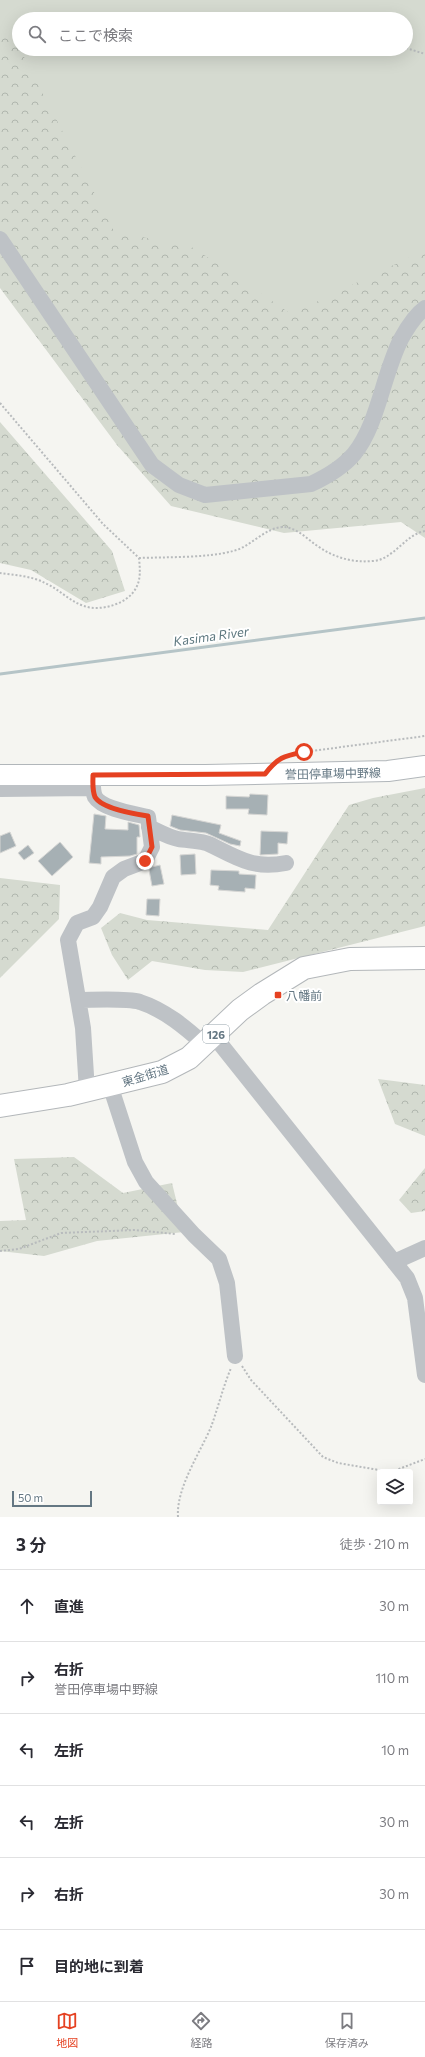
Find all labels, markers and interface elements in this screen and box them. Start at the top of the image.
search box [12,12,413,56]
icon: search [26,23,48,45]
text: ここで検索 [58,26,133,44]
water label: Kasima River [172,623,251,649]
route start [295,743,313,761]
street label: 誉田停車場中野線 [285,765,381,781]
route end [136,852,154,870]
place label: 八幡前 [286,988,322,1002]
marker: 八幡前 [273,990,283,1000]
road number: 126 [203,1025,229,1043]
street label: 東金街道 [120,1061,170,1089]
map controls [377,1469,413,1505]
button: layers [377,1469,413,1505]
scale bar [12,1489,92,1508]
text: 50 m [18,1491,43,1504]
text: 3 分 [16,1534,46,1555]
text: 徒歩 · 210 m [340,1536,409,1552]
icon: ahead [16,1595,38,1617]
text: 直進 [54,1597,84,1615]
text: 30 m [379,1598,409,1614]
text: 右折 [54,1660,84,1678]
icon: right [16,1667,38,1689]
text: 110 m [376,1670,409,1686]
text: 誉田停車場中野線 [54,1681,158,1697]
icon: left [16,1739,38,1761]
text: 左折 [54,1741,84,1759]
text: 10 m [381,1742,409,1758]
icon: left [16,1811,38,1833]
text: 左折 [54,1813,84,1831]
text: 30 m [379,1814,409,1830]
icon: right [16,1883,38,1905]
text: 右折 [54,1885,84,1903]
text: 30 m [379,1886,409,1902]
icon: arrive [16,1955,38,1977]
text: 目的地に到着 [54,1957,144,1975]
tab: 地図 [56,2010,78,2050]
tab: 経路 [190,2010,212,2050]
tab: 保存済み [325,2010,369,2050]

